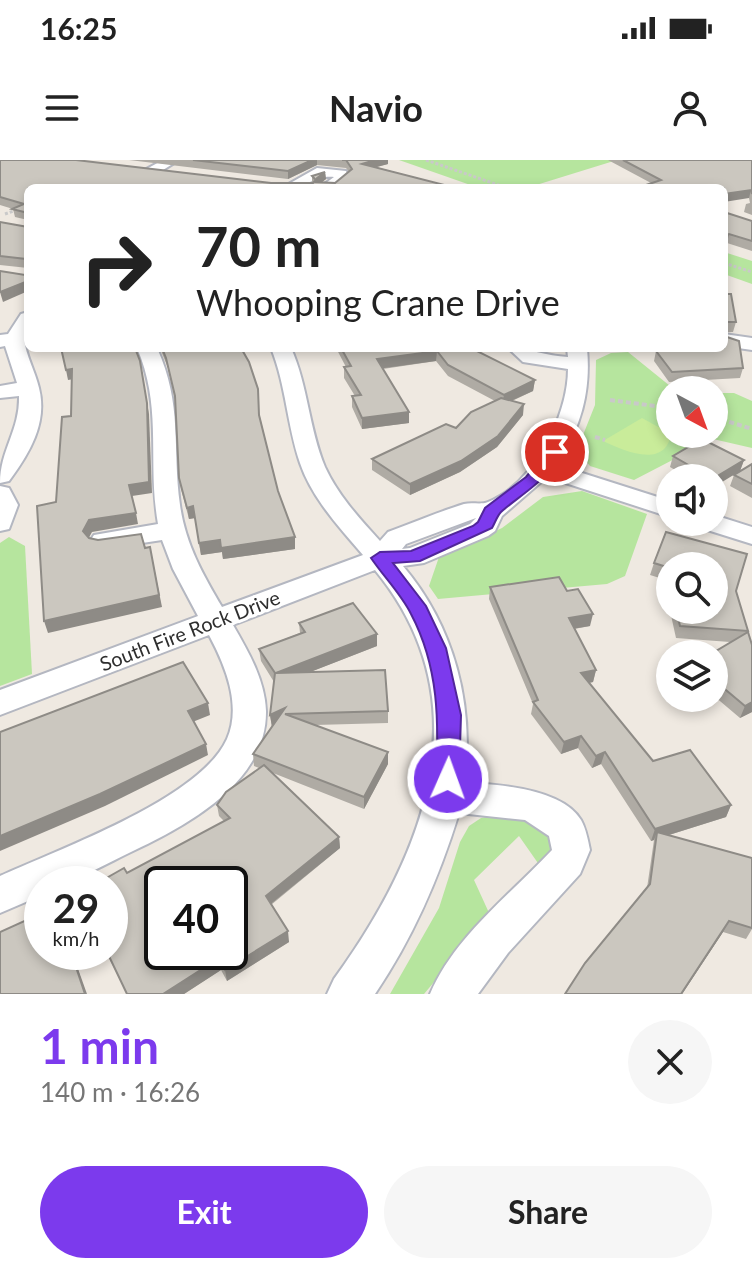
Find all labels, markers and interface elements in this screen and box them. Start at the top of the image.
text: 16:25 [40,10,117,46]
icon: menu [40,86,84,130]
text: Navio [329,86,423,130]
icon: person [668,86,712,130]
text: 70 m [196,212,321,279]
icon: right [64,216,168,320]
text: Whooping Crane Drive [196,280,560,324]
north arrow [656,376,728,448]
map controls [656,376,728,712]
pin [521,418,589,486]
icon: arrive [533,430,577,474]
button: sound [656,464,728,536]
button: search [656,552,728,624]
street label: South Fire Rock Drive [96,585,283,676]
button: layers [656,640,728,712]
position arrow [406,737,490,821]
speed limit sign: 40 [144,866,248,970]
text: 29 [53,884,99,932]
text: km/h [53,926,99,950]
text: 1 min [40,1017,159,1074]
button: close [628,1020,712,1104]
text: 140 m · 16:26 [40,1076,200,1108]
button: Exit [40,1166,368,1258]
button: Share [384,1166,712,1258]

